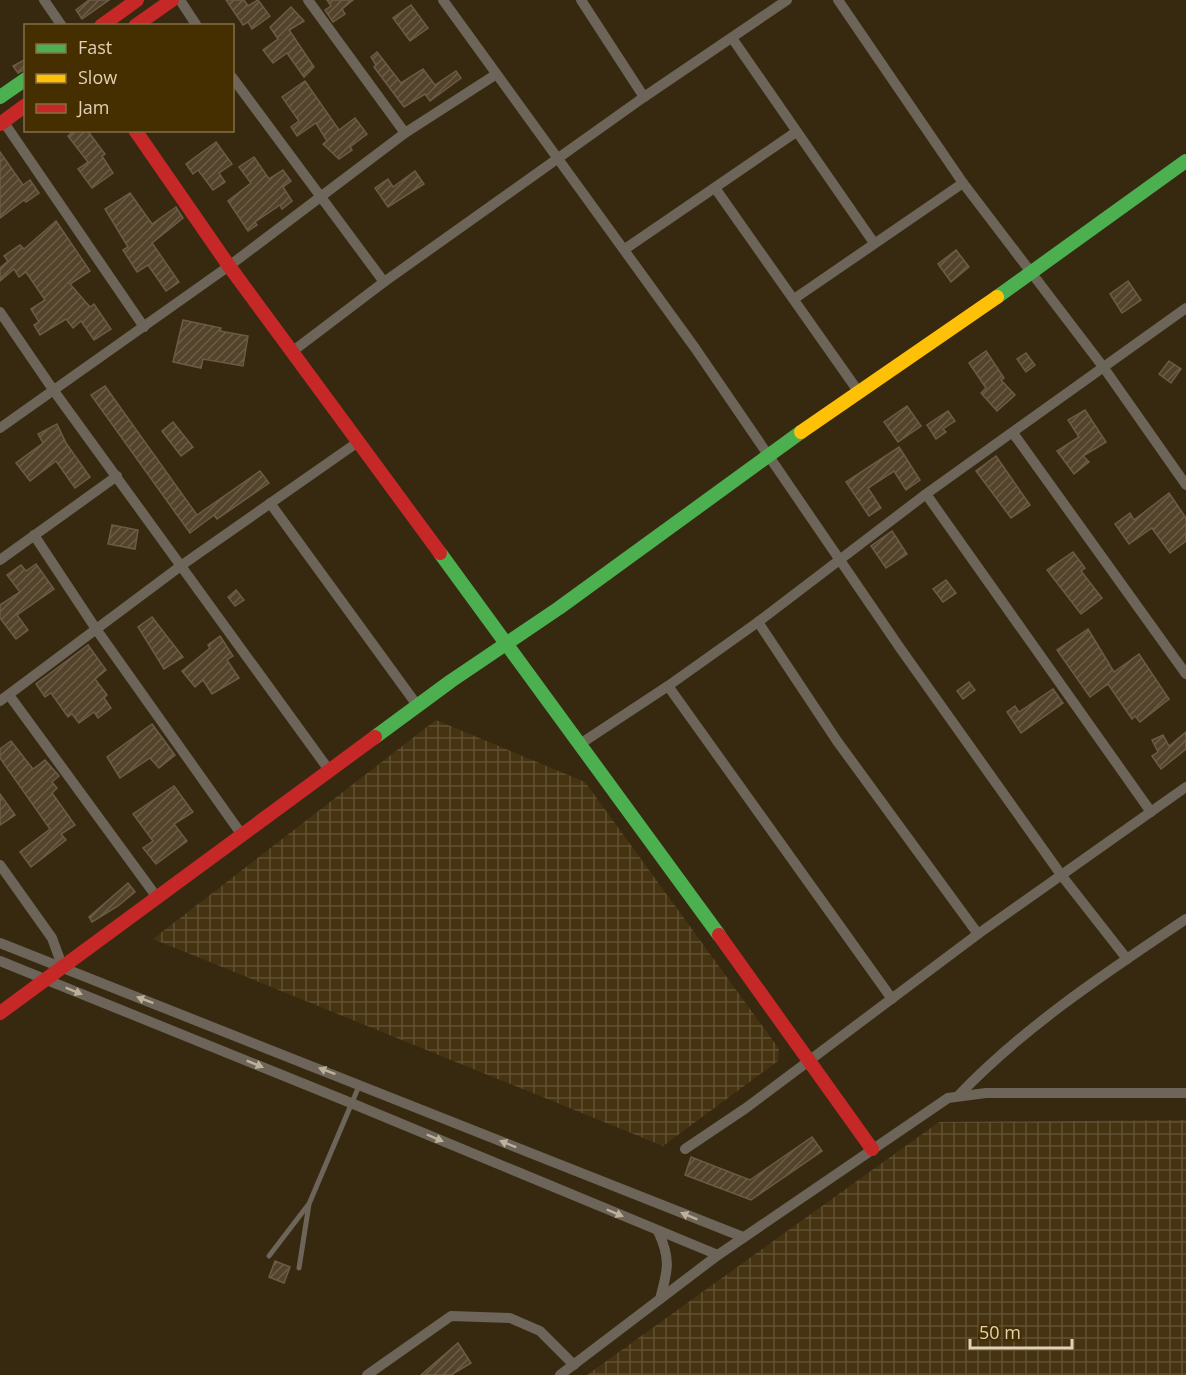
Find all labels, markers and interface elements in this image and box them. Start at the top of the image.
legend [24,24,234,132]
text: Fast [78,35,112,59]
text: Slow [78,65,117,89]
text: Jam [76,95,110,119]
one-way arrow [65,987,83,996]
one-way arrow [136,995,154,1004]
one-way arrow [246,1059,264,1069]
one-way arrow [318,1066,336,1076]
one-way arrow [426,1134,444,1143]
one-way arrow [499,1138,517,1148]
one-way arrow [606,1209,624,1218]
one-way arrow [680,1211,698,1220]
scale bar [970,1312,1072,1350]
text: 50 m [979,1320,1021,1344]

